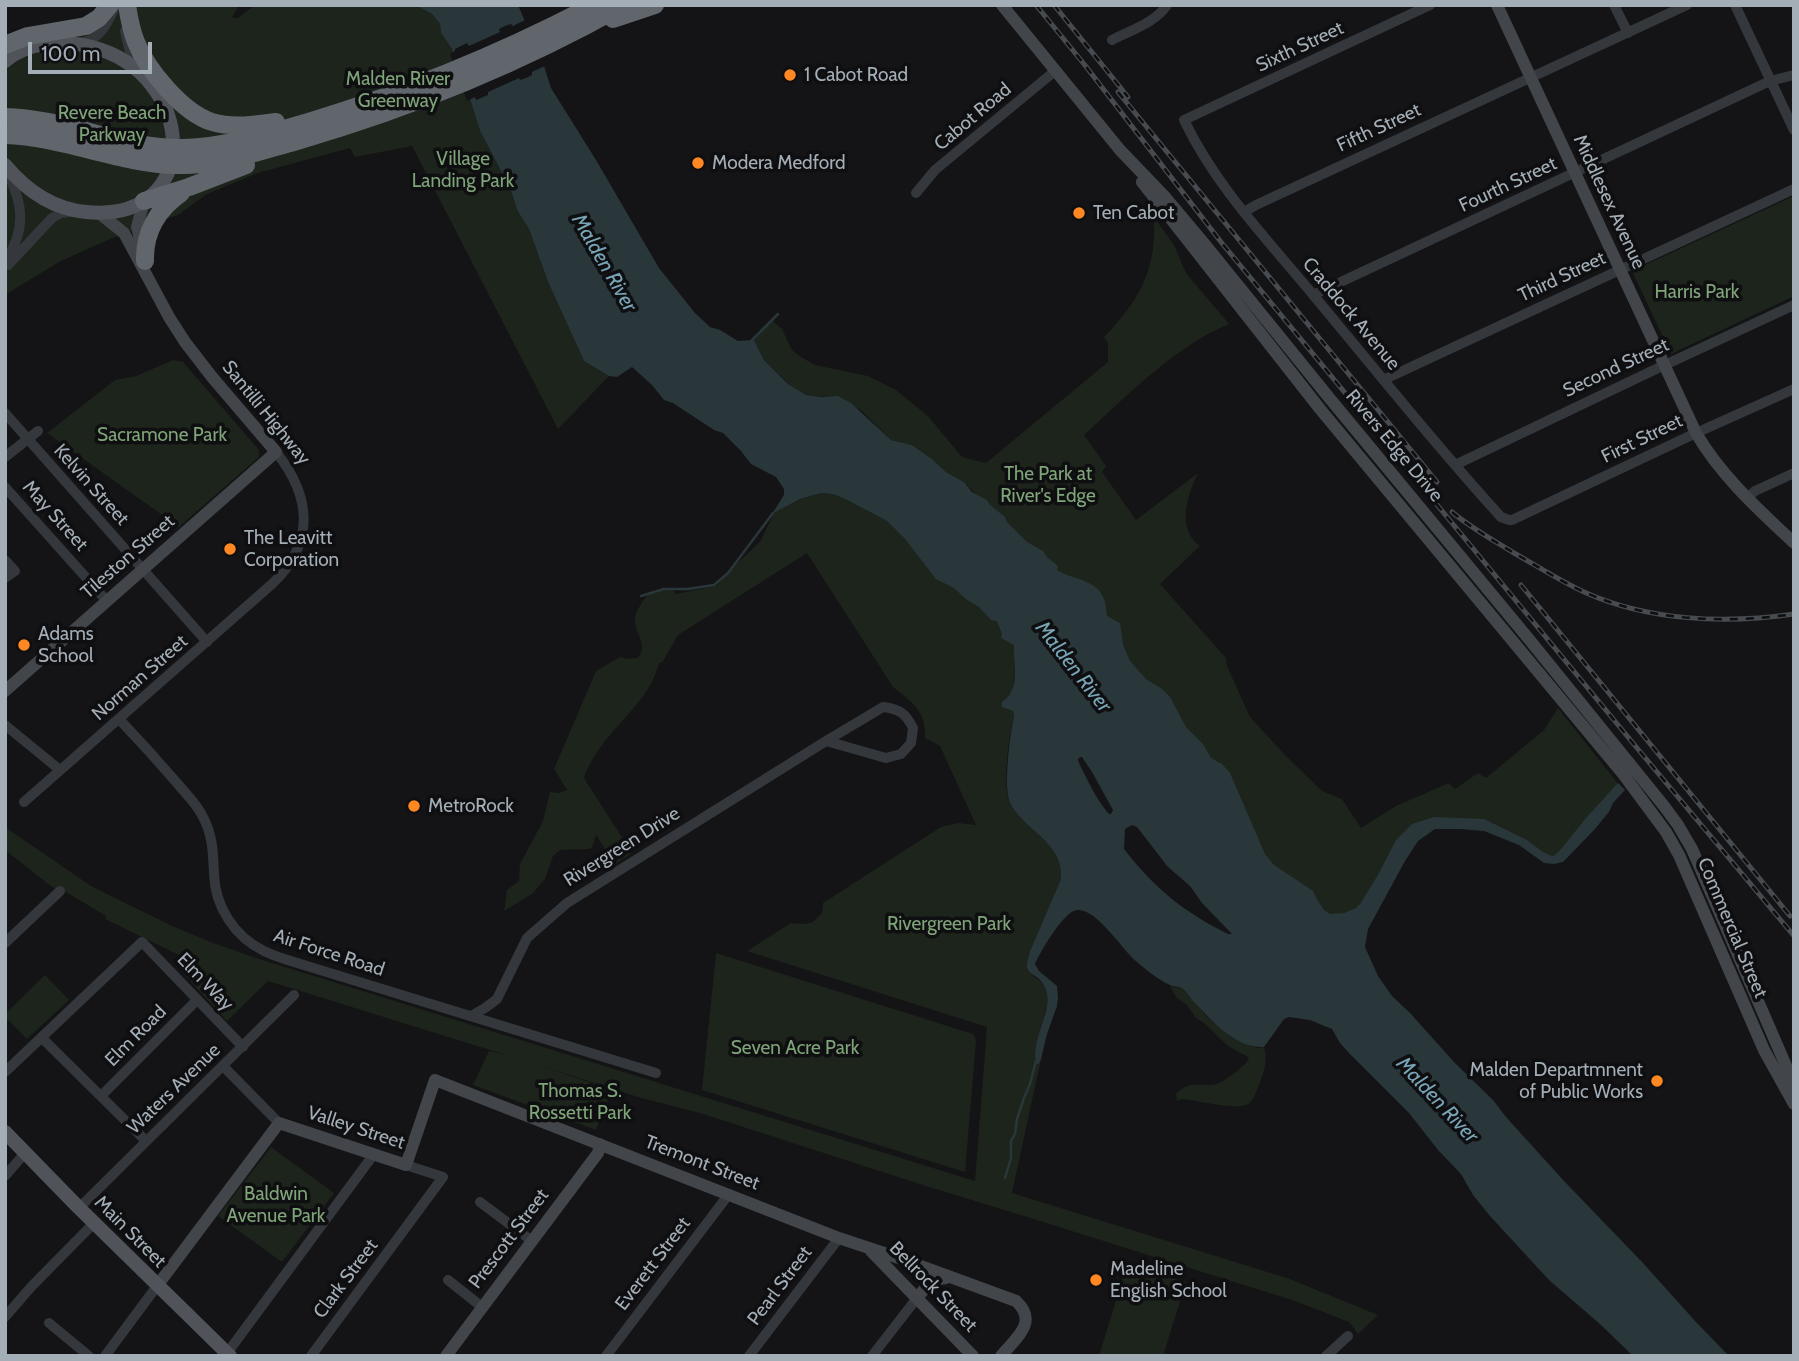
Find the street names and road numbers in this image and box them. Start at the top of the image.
street label: Sixth Street [1253,17,1347,77]
street label: Cabot Road [930,78,1016,156]
street label: Fifth Street [1333,99,1425,157]
street label: Middlesex Avenue [1568,131,1650,273]
street label: Fourth Street [1455,152,1561,218]
street label: Third Street [1515,247,1609,307]
street label: Craddock Avenue [1297,253,1405,375]
street label: Second Street [1560,334,1672,402]
street label: Santilli Highway [217,356,315,470]
street label: Rivers Edge Drive [1341,385,1447,507]
street label: First Street [1598,410,1686,468]
street label: Kelvin Street [49,440,133,530]
street label: May Street [18,476,92,556]
street label: Tileston Street [77,510,179,604]
street label: Norman Street [88,630,192,726]
street label: Rivergreen Drive [560,802,684,892]
street label: Commercial Street [1692,854,1772,1002]
street label: Air Force Road [271,924,387,982]
street label: Elm Way [172,948,238,1016]
street label: Elm Road [101,1001,171,1071]
street label: Waters Avenue [123,1039,225,1139]
street label: Valley Street [304,1102,408,1154]
street label: Tremont Street [641,1131,763,1195]
street label: Prescott Street [464,1185,554,1293]
street label: Main Street [89,1191,171,1273]
street label: Everett Street [611,1213,695,1315]
street label: Clark Street [309,1235,383,1323]
street label: Bellrock Street [884,1237,982,1337]
street label: Pearl Street [743,1242,817,1330]

